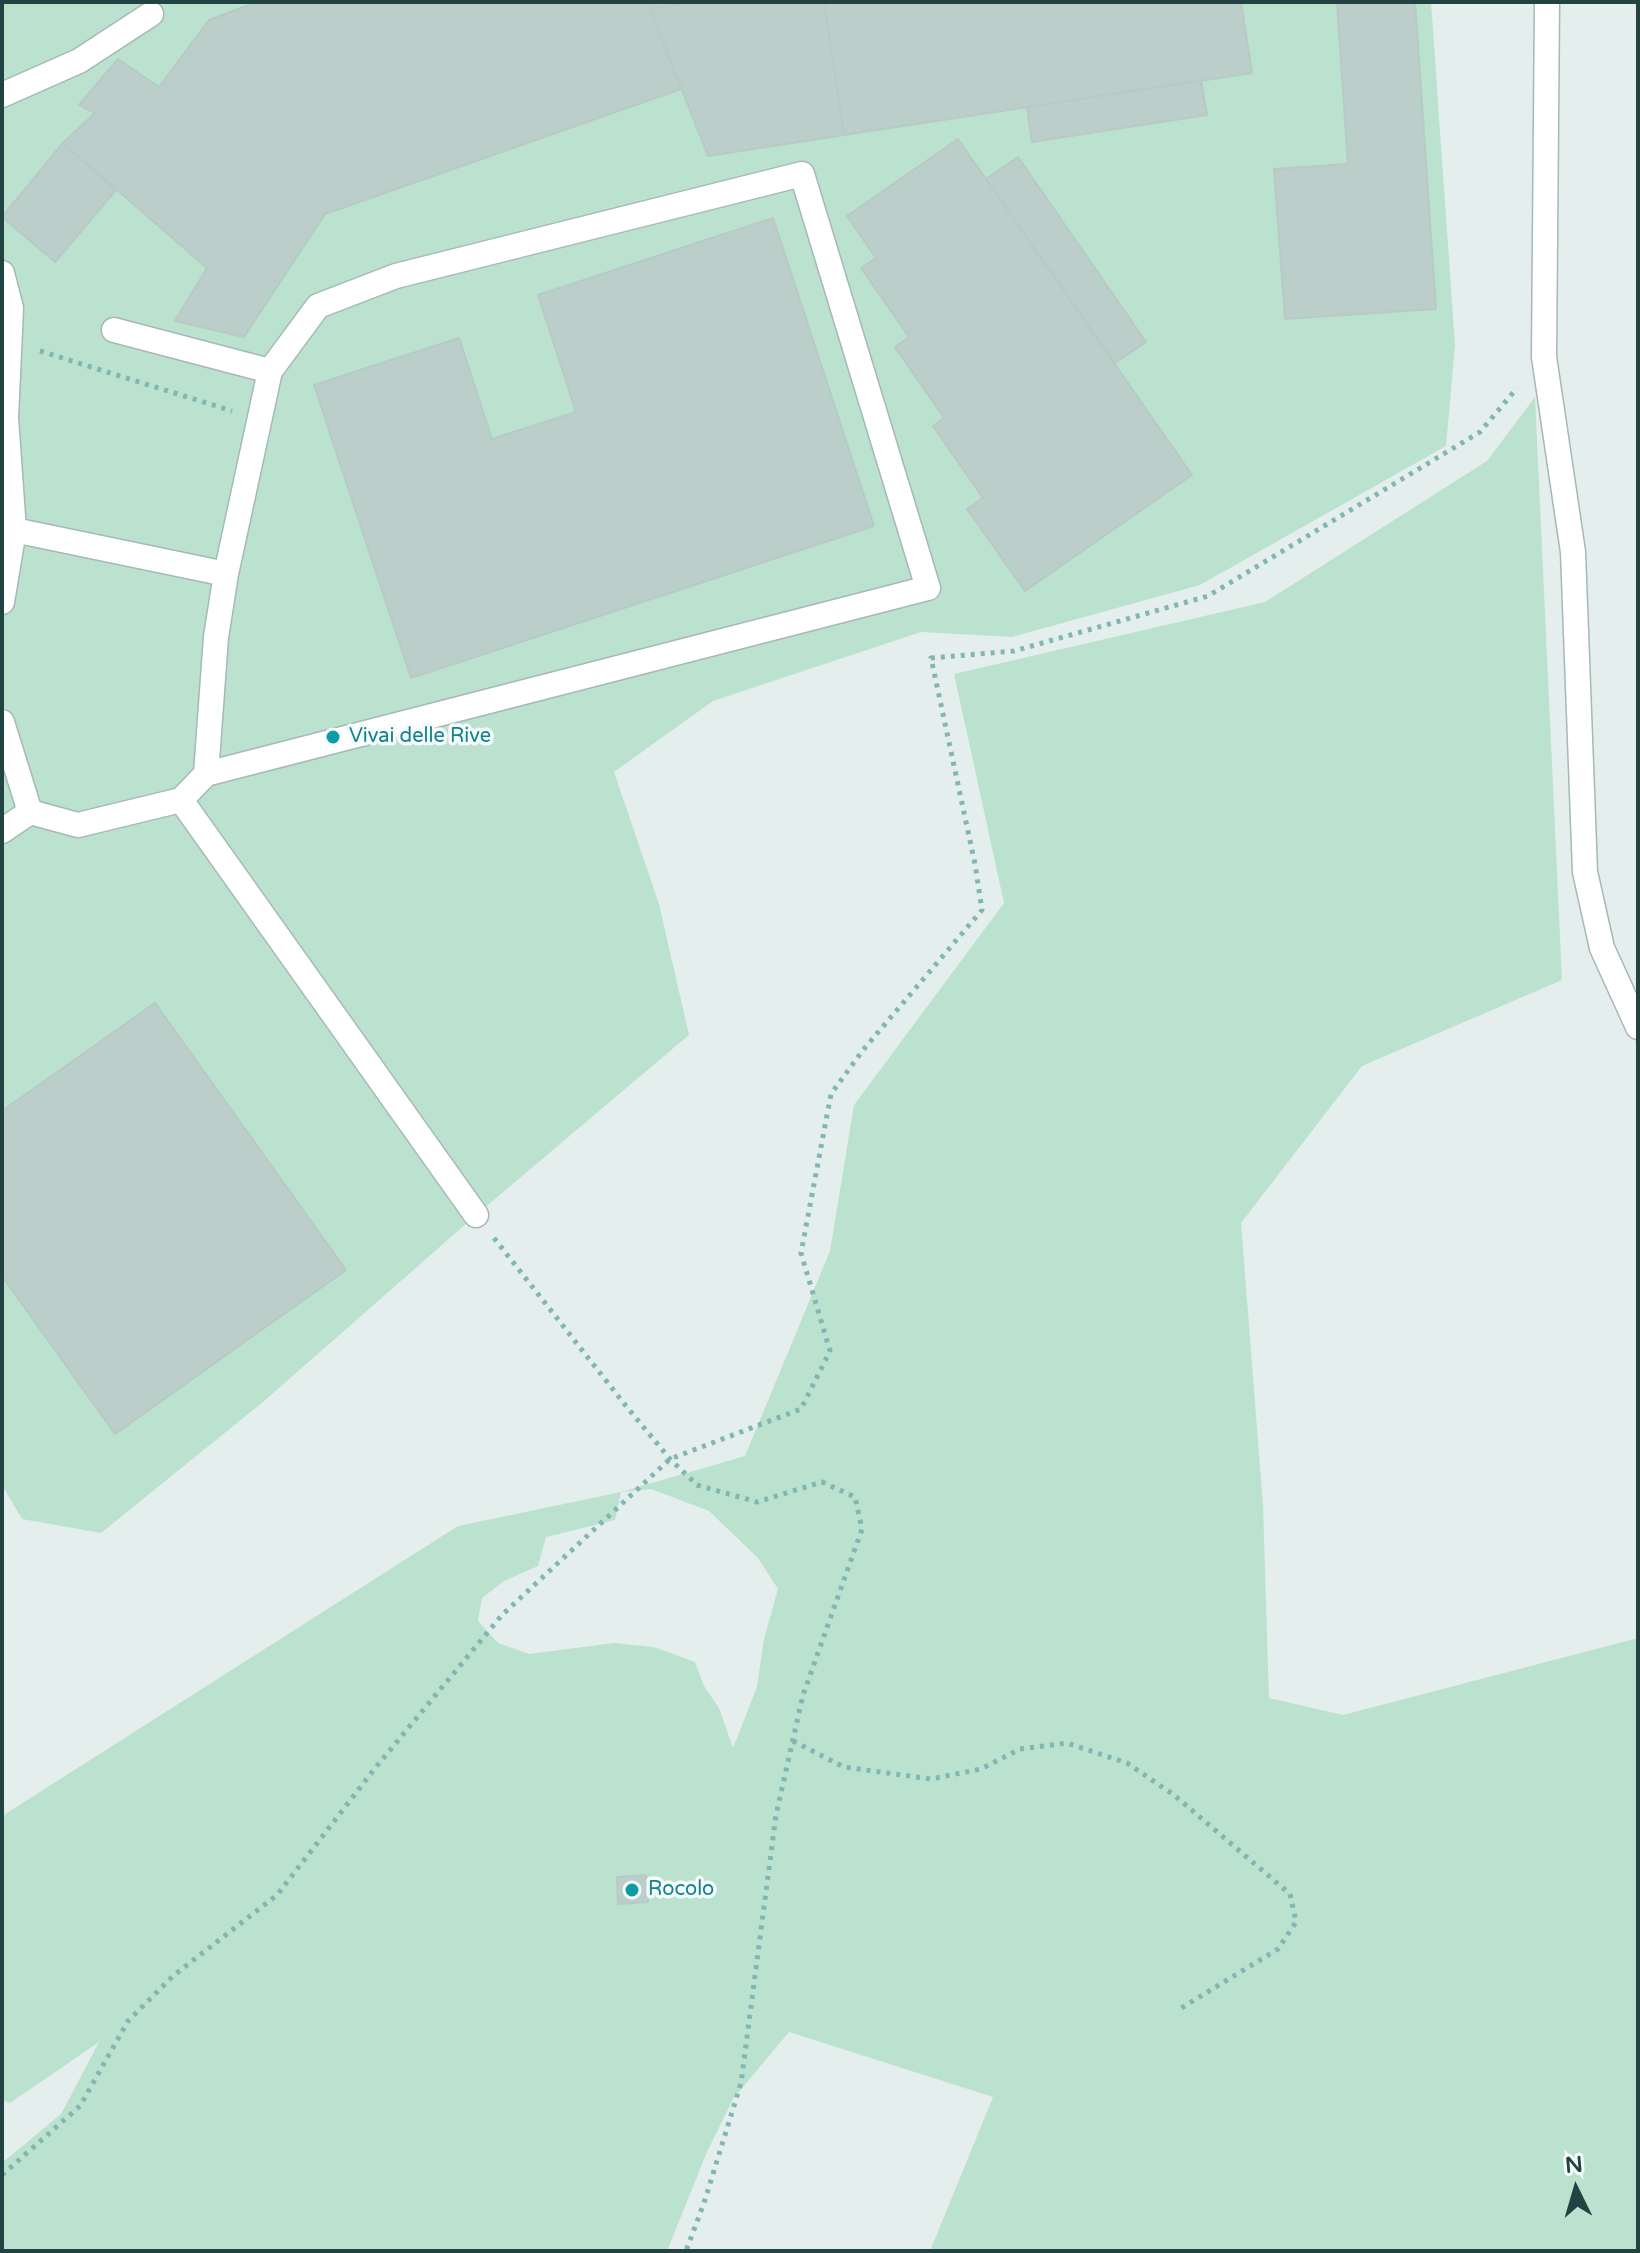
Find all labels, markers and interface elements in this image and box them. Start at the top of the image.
place label: Vivai delle Rive [349,725,491,749]
marker: Vivai delle Rive [324,728,342,746]
place label: Rocolo [648,1878,714,1902]
marker: Rocolo [623,1881,641,1899]
north arrow [1536,2149,1616,2229]
text: N [1564,2151,1584,2179]

